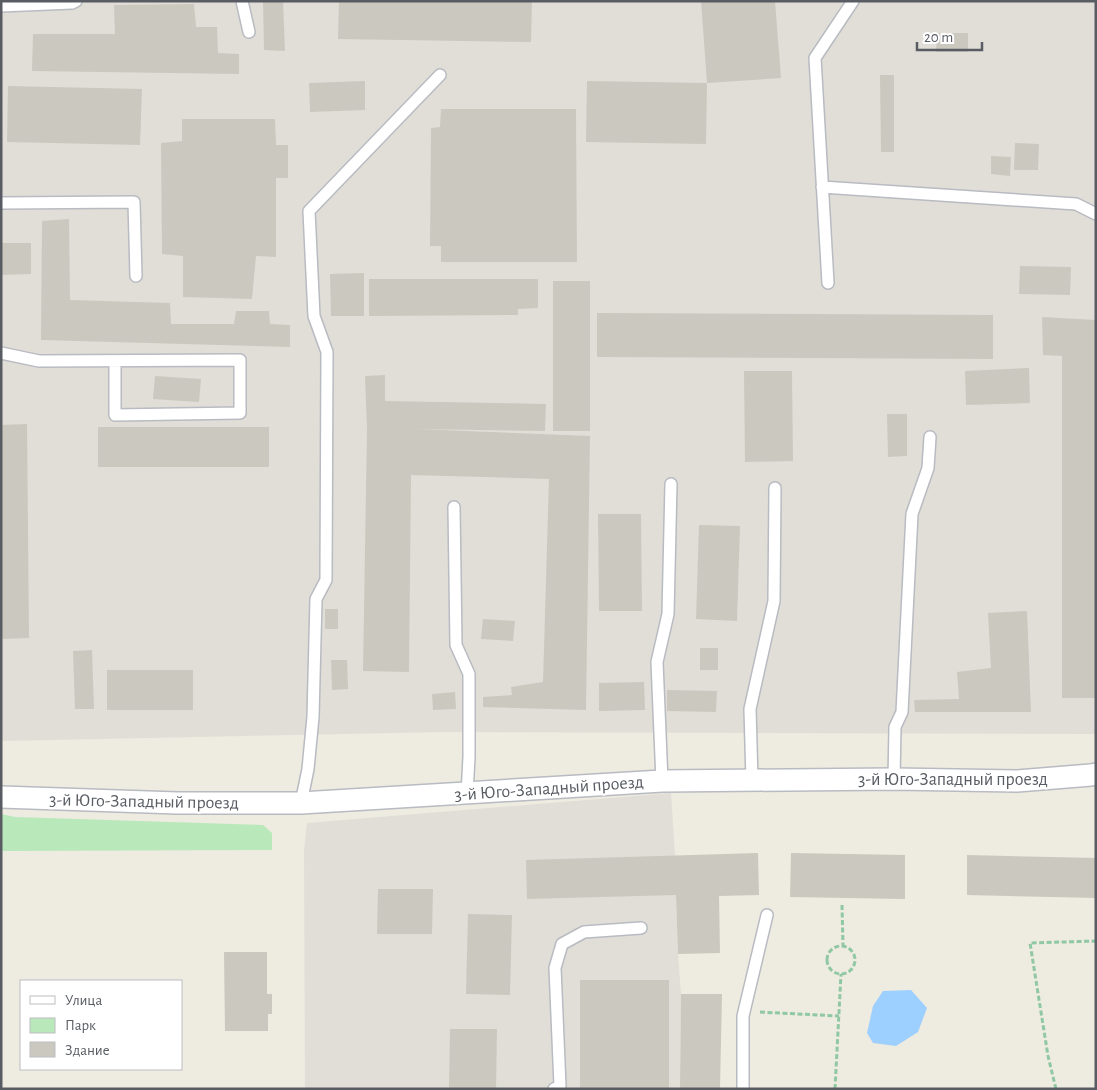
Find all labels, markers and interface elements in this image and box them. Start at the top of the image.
scale bar [917,20,982,52]
text: 20 m [924,30,953,45]
street label: 3-й Юго-Западный проезд [858,771,1048,789]
street label: 3-й Юго-Западный проезд [454,773,644,805]
street label: 3-й Юго-Западный проезд [49,791,239,813]
legend [20,980,182,1070]
text: Улица [65,993,102,1008]
text: Парк [65,1018,96,1033]
text: Здание [65,1043,110,1058]

